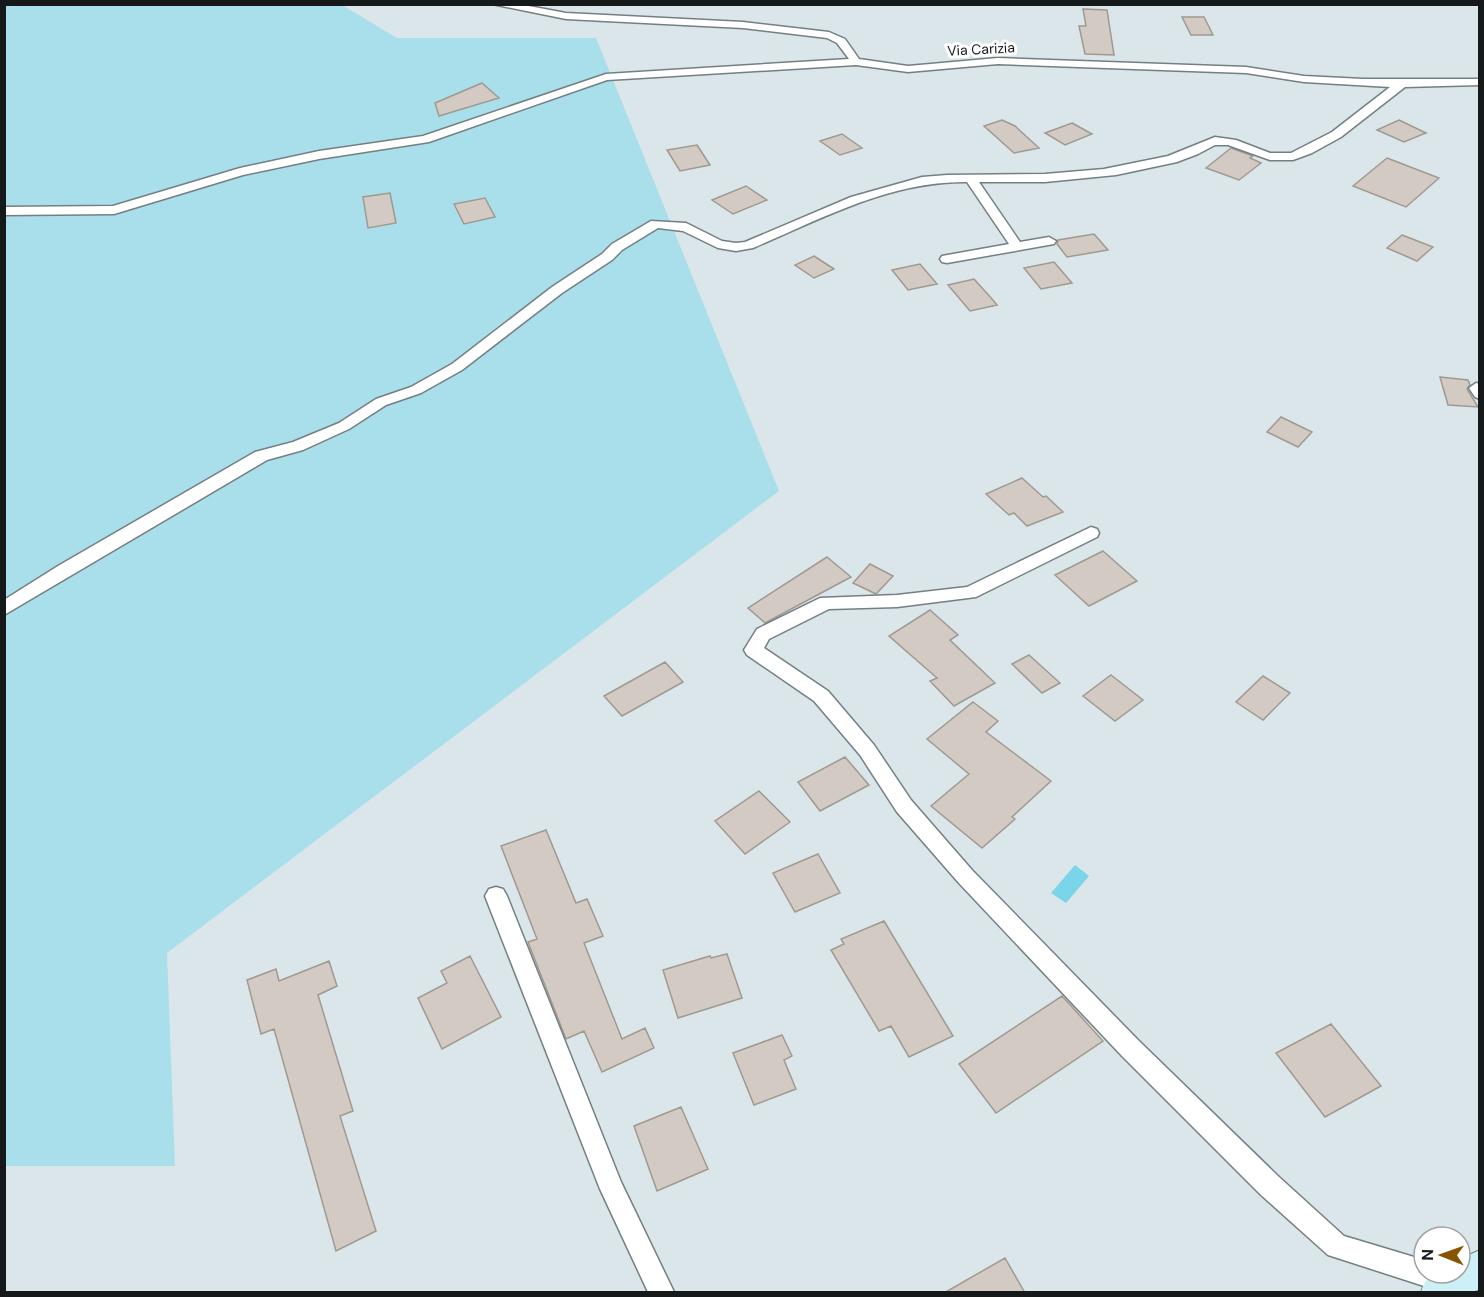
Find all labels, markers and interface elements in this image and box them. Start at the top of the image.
street label: Via Carizia [947,38,1015,60]
north arrow [1412,1225,1472,1285]
text: N [1417,1249,1438,1261]

